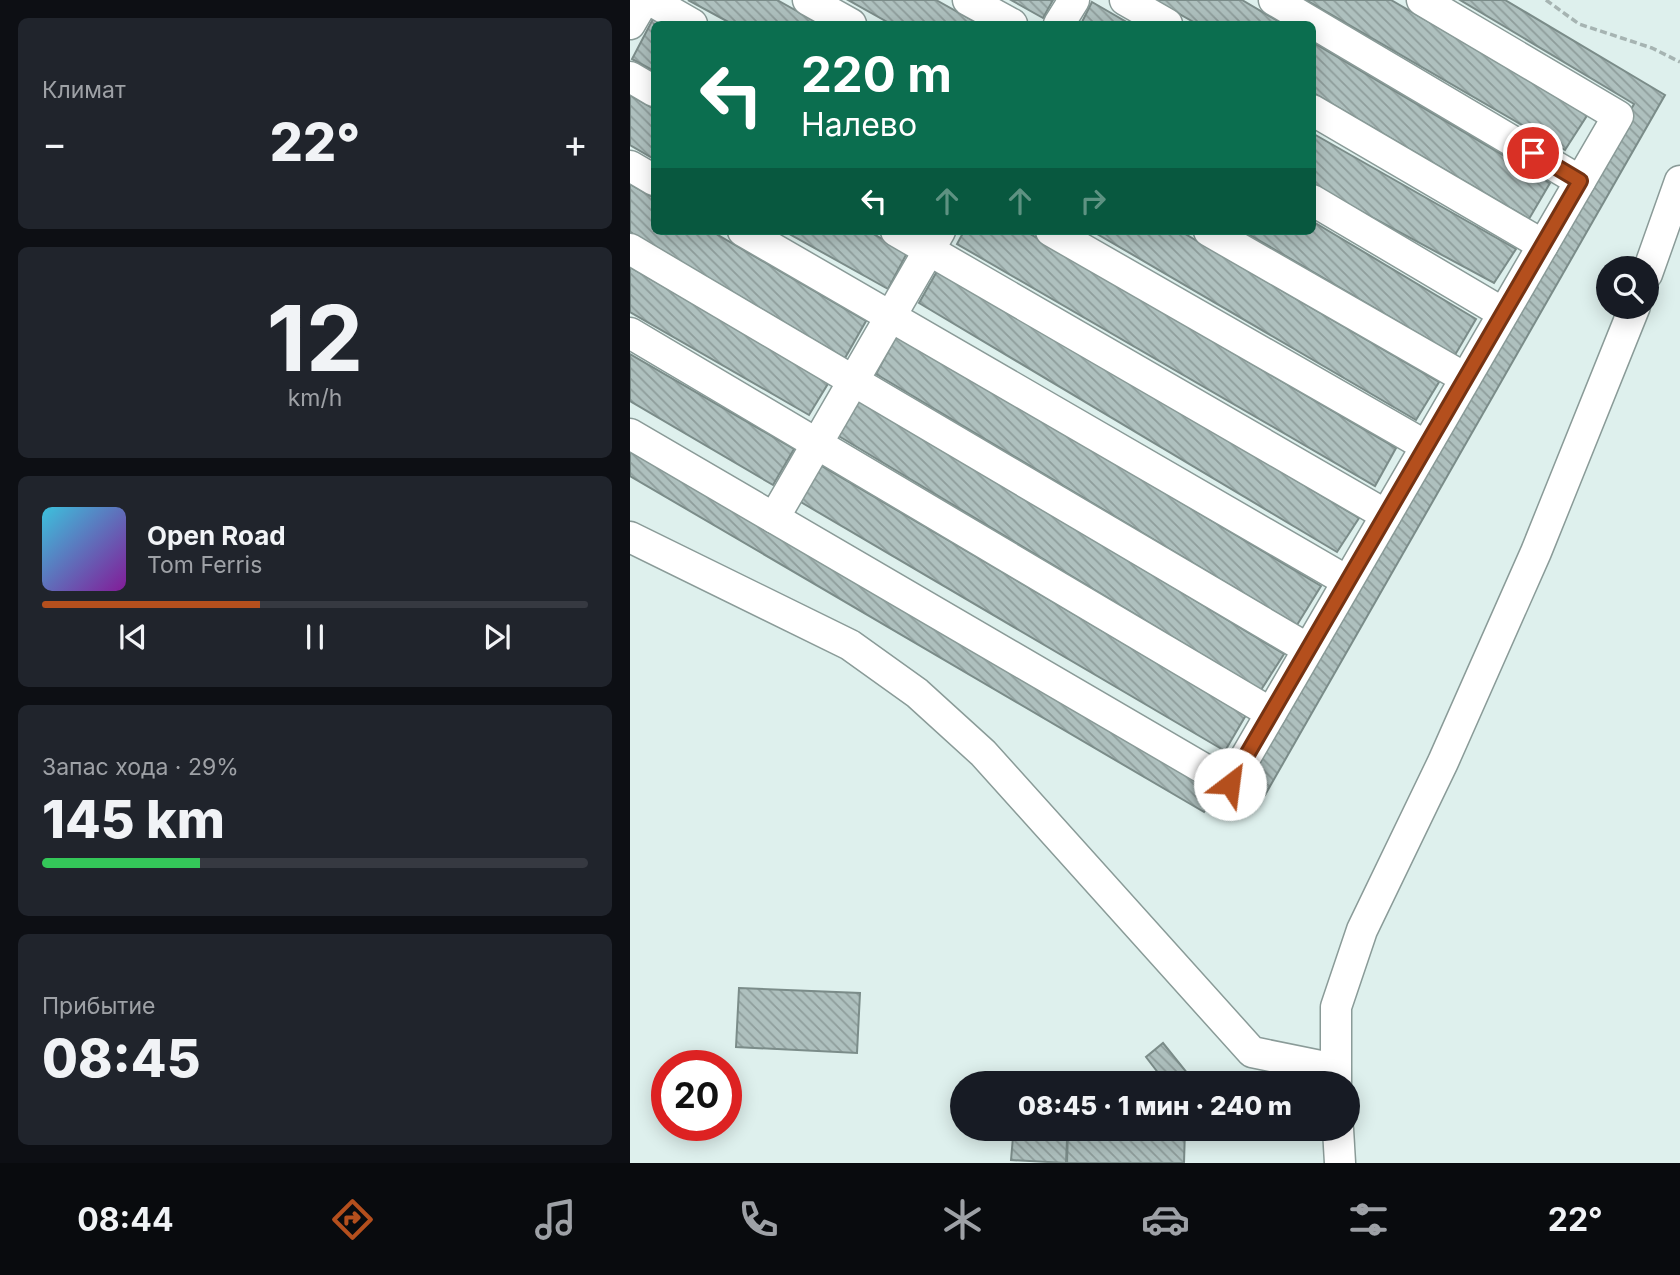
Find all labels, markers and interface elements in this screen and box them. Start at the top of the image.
text: 220 m [801,45,952,104]
icon: left [686,49,777,140]
text: Климат [42,76,126,104]
text: Налево [801,105,917,144]
text: 22° [270,111,360,174]
text: − [42,120,67,166]
text: + [563,120,588,166]
pin [1503,123,1563,183]
icon: arrive [1514,134,1552,172]
icon: left [855,182,893,220]
icon: ahead [928,182,966,220]
icon: ahead [1001,182,1039,220]
icon: right [1074,182,1112,220]
map controls [1596,256,1659,319]
button: search [1596,256,1659,319]
text: 12 [267,283,363,393]
text: km/h [288,384,342,412]
text: Open Road [147,520,286,551]
text: Tom Ferris [147,551,262,579]
icon: previous [114,618,152,656]
icon: pause [296,618,334,656]
icon: next [478,618,516,656]
position arrow [1193,747,1267,821]
text: Запас хода · 29% [42,753,239,781]
text: 145 km [42,788,225,851]
text: Прибытие [42,992,155,1020]
text: 08:45 [42,1027,201,1090]
speed limit sign: 20 [651,1050,742,1141]
text: 08:45 · 1 мин · 240 m [1018,1090,1292,1121]
icon: directions [328,1195,377,1244]
icon: music [531,1195,580,1244]
icon: phone [734,1195,783,1244]
icon: climate [938,1195,987,1244]
icon: car [1141,1195,1190,1244]
icon: filters [1344,1195,1393,1244]
text: 08:44 [77,1200,174,1239]
text: 22° [1548,1200,1603,1239]

